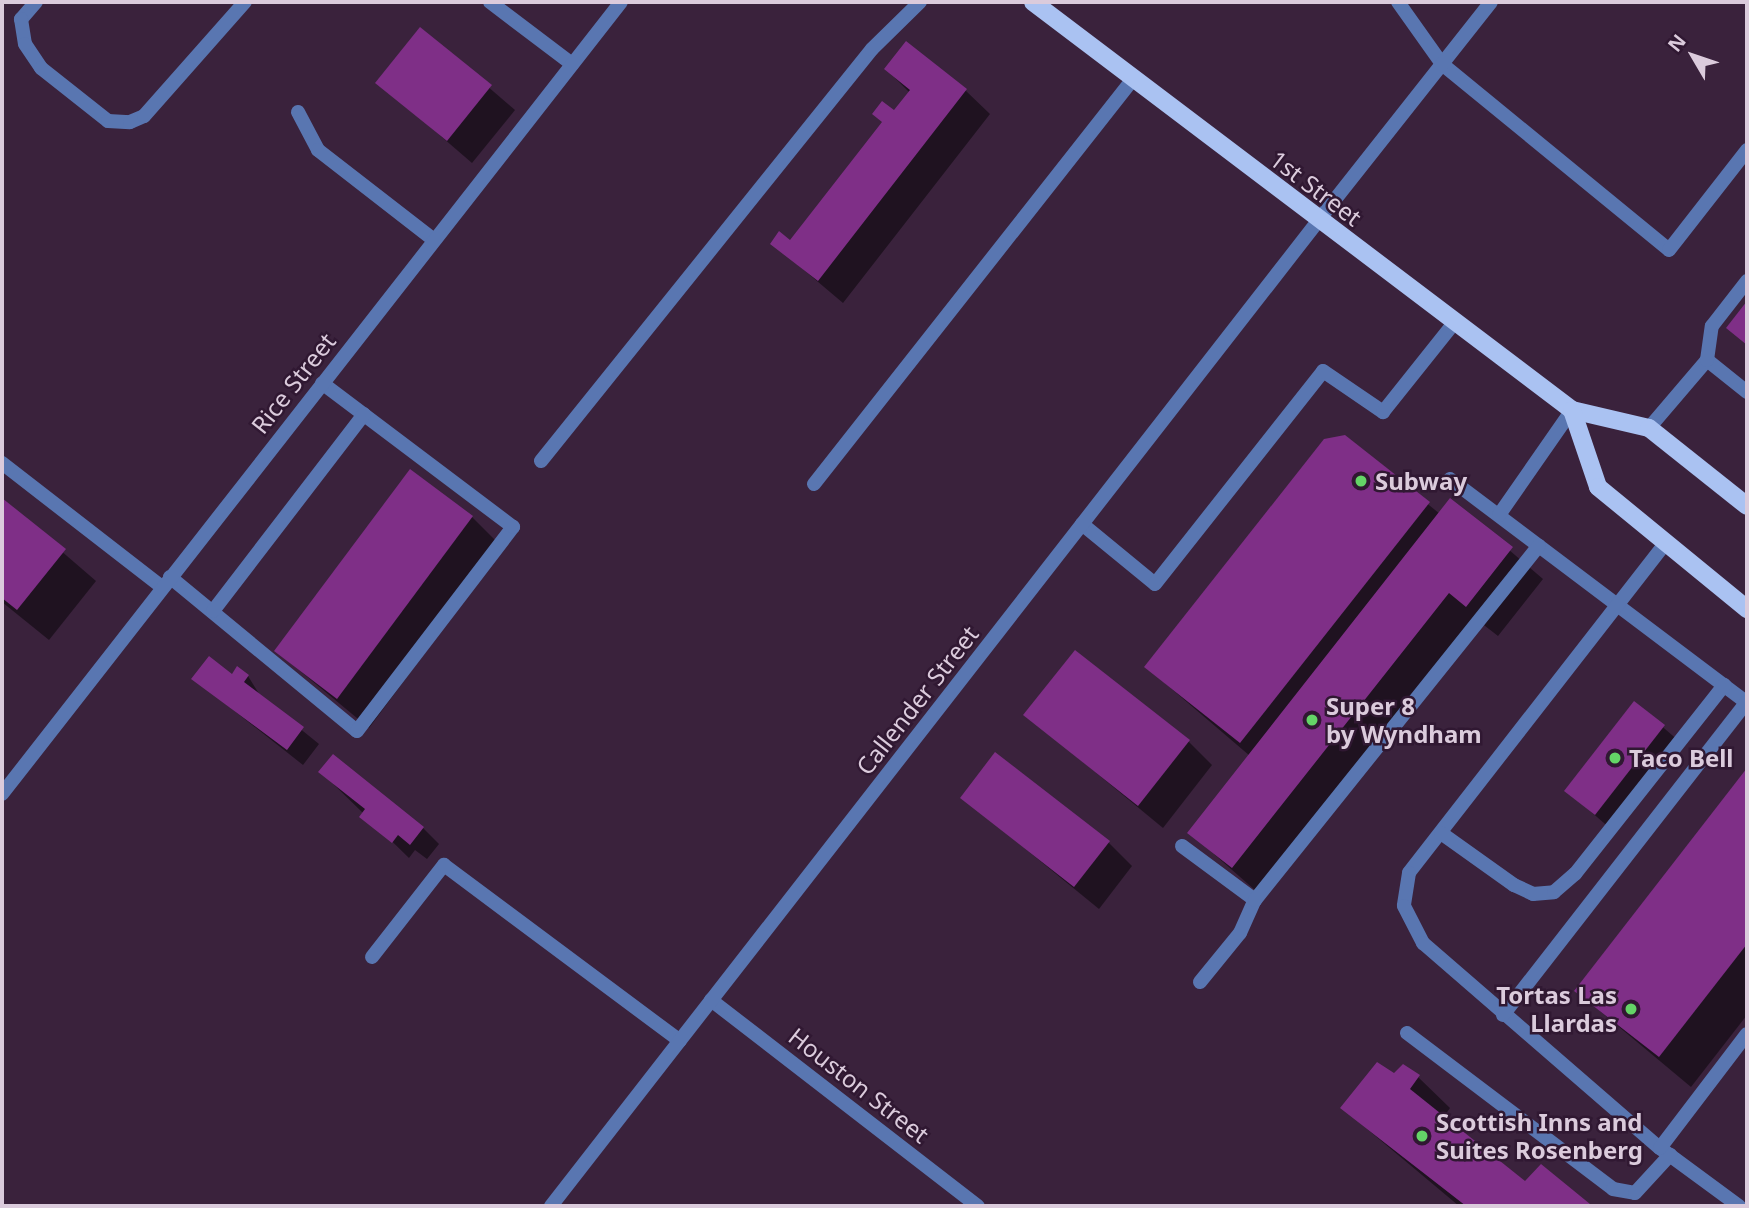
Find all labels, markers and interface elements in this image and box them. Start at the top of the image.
north arrow [1658,21,1728,91]
text: N [1662,29,1692,57]
street label: 1st Street [1265,144,1367,232]
street label: Rice Street [245,327,341,439]
place label: Subway [1375,467,1467,495]
marker: Subway [1353,473,1369,489]
street label: Callender Street [850,620,984,780]
place label: Super 8 by Wyndham [1326,692,1482,748]
marker: Super 8 by Wyndham [1304,712,1320,728]
place label: Taco Bell [1629,744,1734,772]
marker: Taco Bell [1607,750,1623,766]
place label: Tortas Las Llardas [1496,981,1617,1037]
marker: Tortas Las Llardas [1623,1001,1639,1017]
street label: Houston Street [783,1021,935,1149]
place label: Scottish Inns and Suites Rosenberg [1436,1108,1643,1164]
marker: Scottish Inns and Suites Rosenberg [1414,1128,1430,1144]

